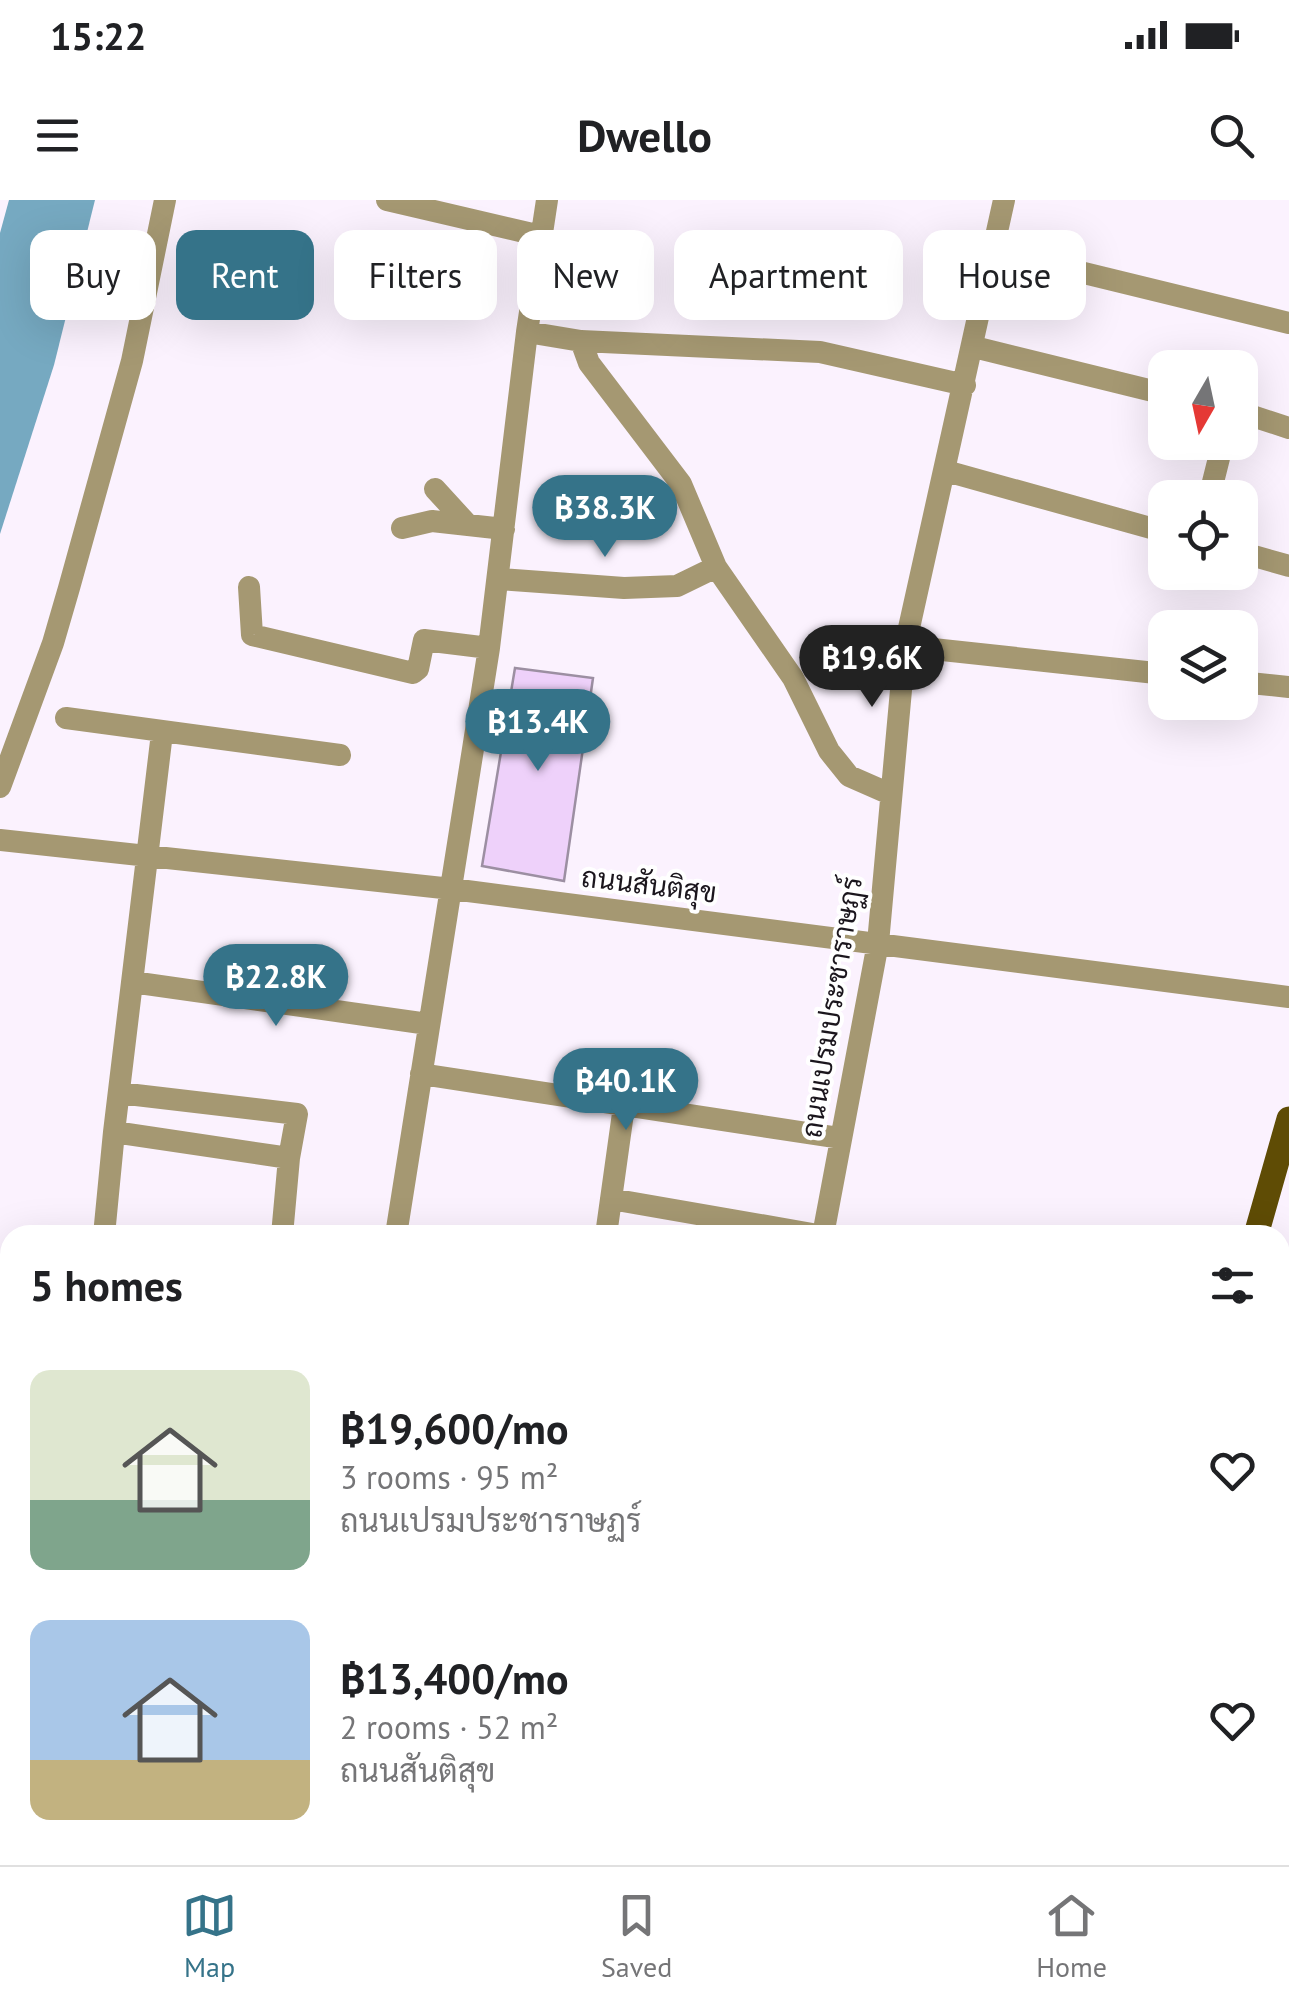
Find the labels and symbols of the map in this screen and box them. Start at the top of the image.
north arrow [1148,350,1258,460]
pin: ฿38.3K [524,475,686,560]
pin: ฿19.6K [791,625,953,710]
pin: ฿13.4K [457,689,619,774]
street label: ถนนสันติสุข [579,857,719,913]
street label: ถนนเปรมประชาราษฏร์ [792,874,872,1141]
pin: ฿22.8K [195,944,357,1029]
pin: ฿40.1K [545,1048,707,1133]

